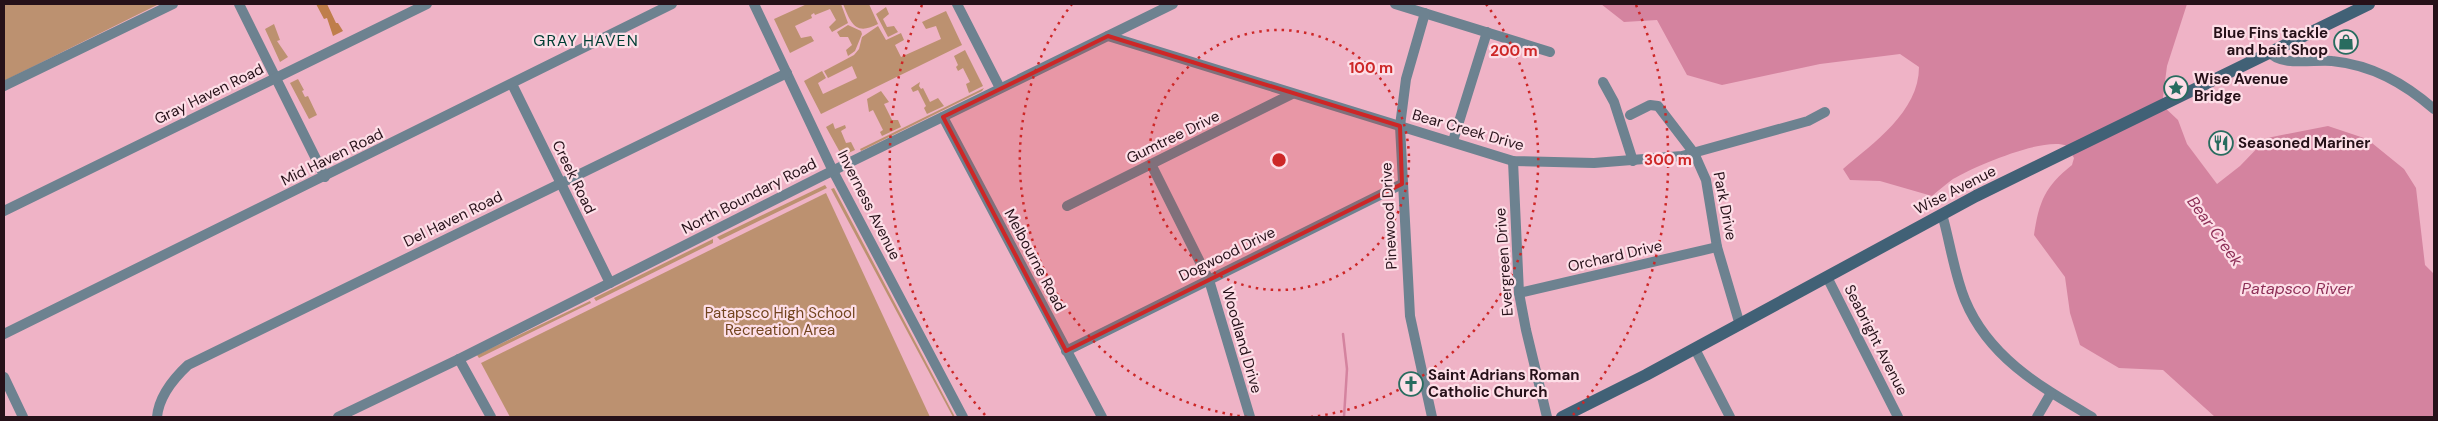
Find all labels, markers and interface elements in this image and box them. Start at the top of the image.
place label: Blue Fins tackle and bait Shop [2213,23,2328,60]
shop icon: Blue Fins tackle and bait Shop [2333,29,2359,55]
district label: GRAY HAVEN [533,30,639,51]
text: 200 m [1490,41,1538,61]
text: 100 m [1349,58,1393,78]
street label: Gray Haven Road [151,59,267,129]
place label: Wise Avenue Bridge [2194,69,2288,106]
place icon: Wise Avenue Bridge [2163,75,2189,101]
street label: Bear Creek Drive [1410,104,1526,156]
street label: Gumtree Drive [1123,106,1223,168]
street label: Mid Haven Road [278,124,386,190]
restaurant icon: Seasoned Mariner [2208,130,2234,156]
place label: Seasoned Mariner [2238,133,2370,153]
street label: Creek Road [548,137,600,217]
street label: Inverness Avenue [833,147,905,263]
text: 300 m [1644,150,1692,170]
centre of rings [1270,151,1288,169]
street label: North Boundary Road [678,153,820,239]
street label: Wise Avenue [1911,161,1999,219]
street label: Pinewood Drive [1376,162,1402,270]
street label: Park Drive [1709,170,1741,242]
street label: Del Haven Road [400,186,506,252]
water label: Bear Creek [2182,192,2248,271]
street label: Melbourne Road [1000,205,1070,315]
street label: Evergreen Drive [1490,207,1518,317]
street label: Dogwood Drive [1175,222,1279,286]
street label: Orchard Drive [1566,235,1664,277]
water label: Patapsco River [2242,278,2354,299]
street label: Seabright Avenue [1839,281,1913,399]
street label: Woodland Drive [1217,284,1267,396]
park label: Patapsco High School Recreation Area [705,303,855,340]
place label: Saint Adrians Roman Catholic Church [1428,365,1579,402]
church icon: Saint Adrians Roman Catholic Church [1398,371,1424,397]

